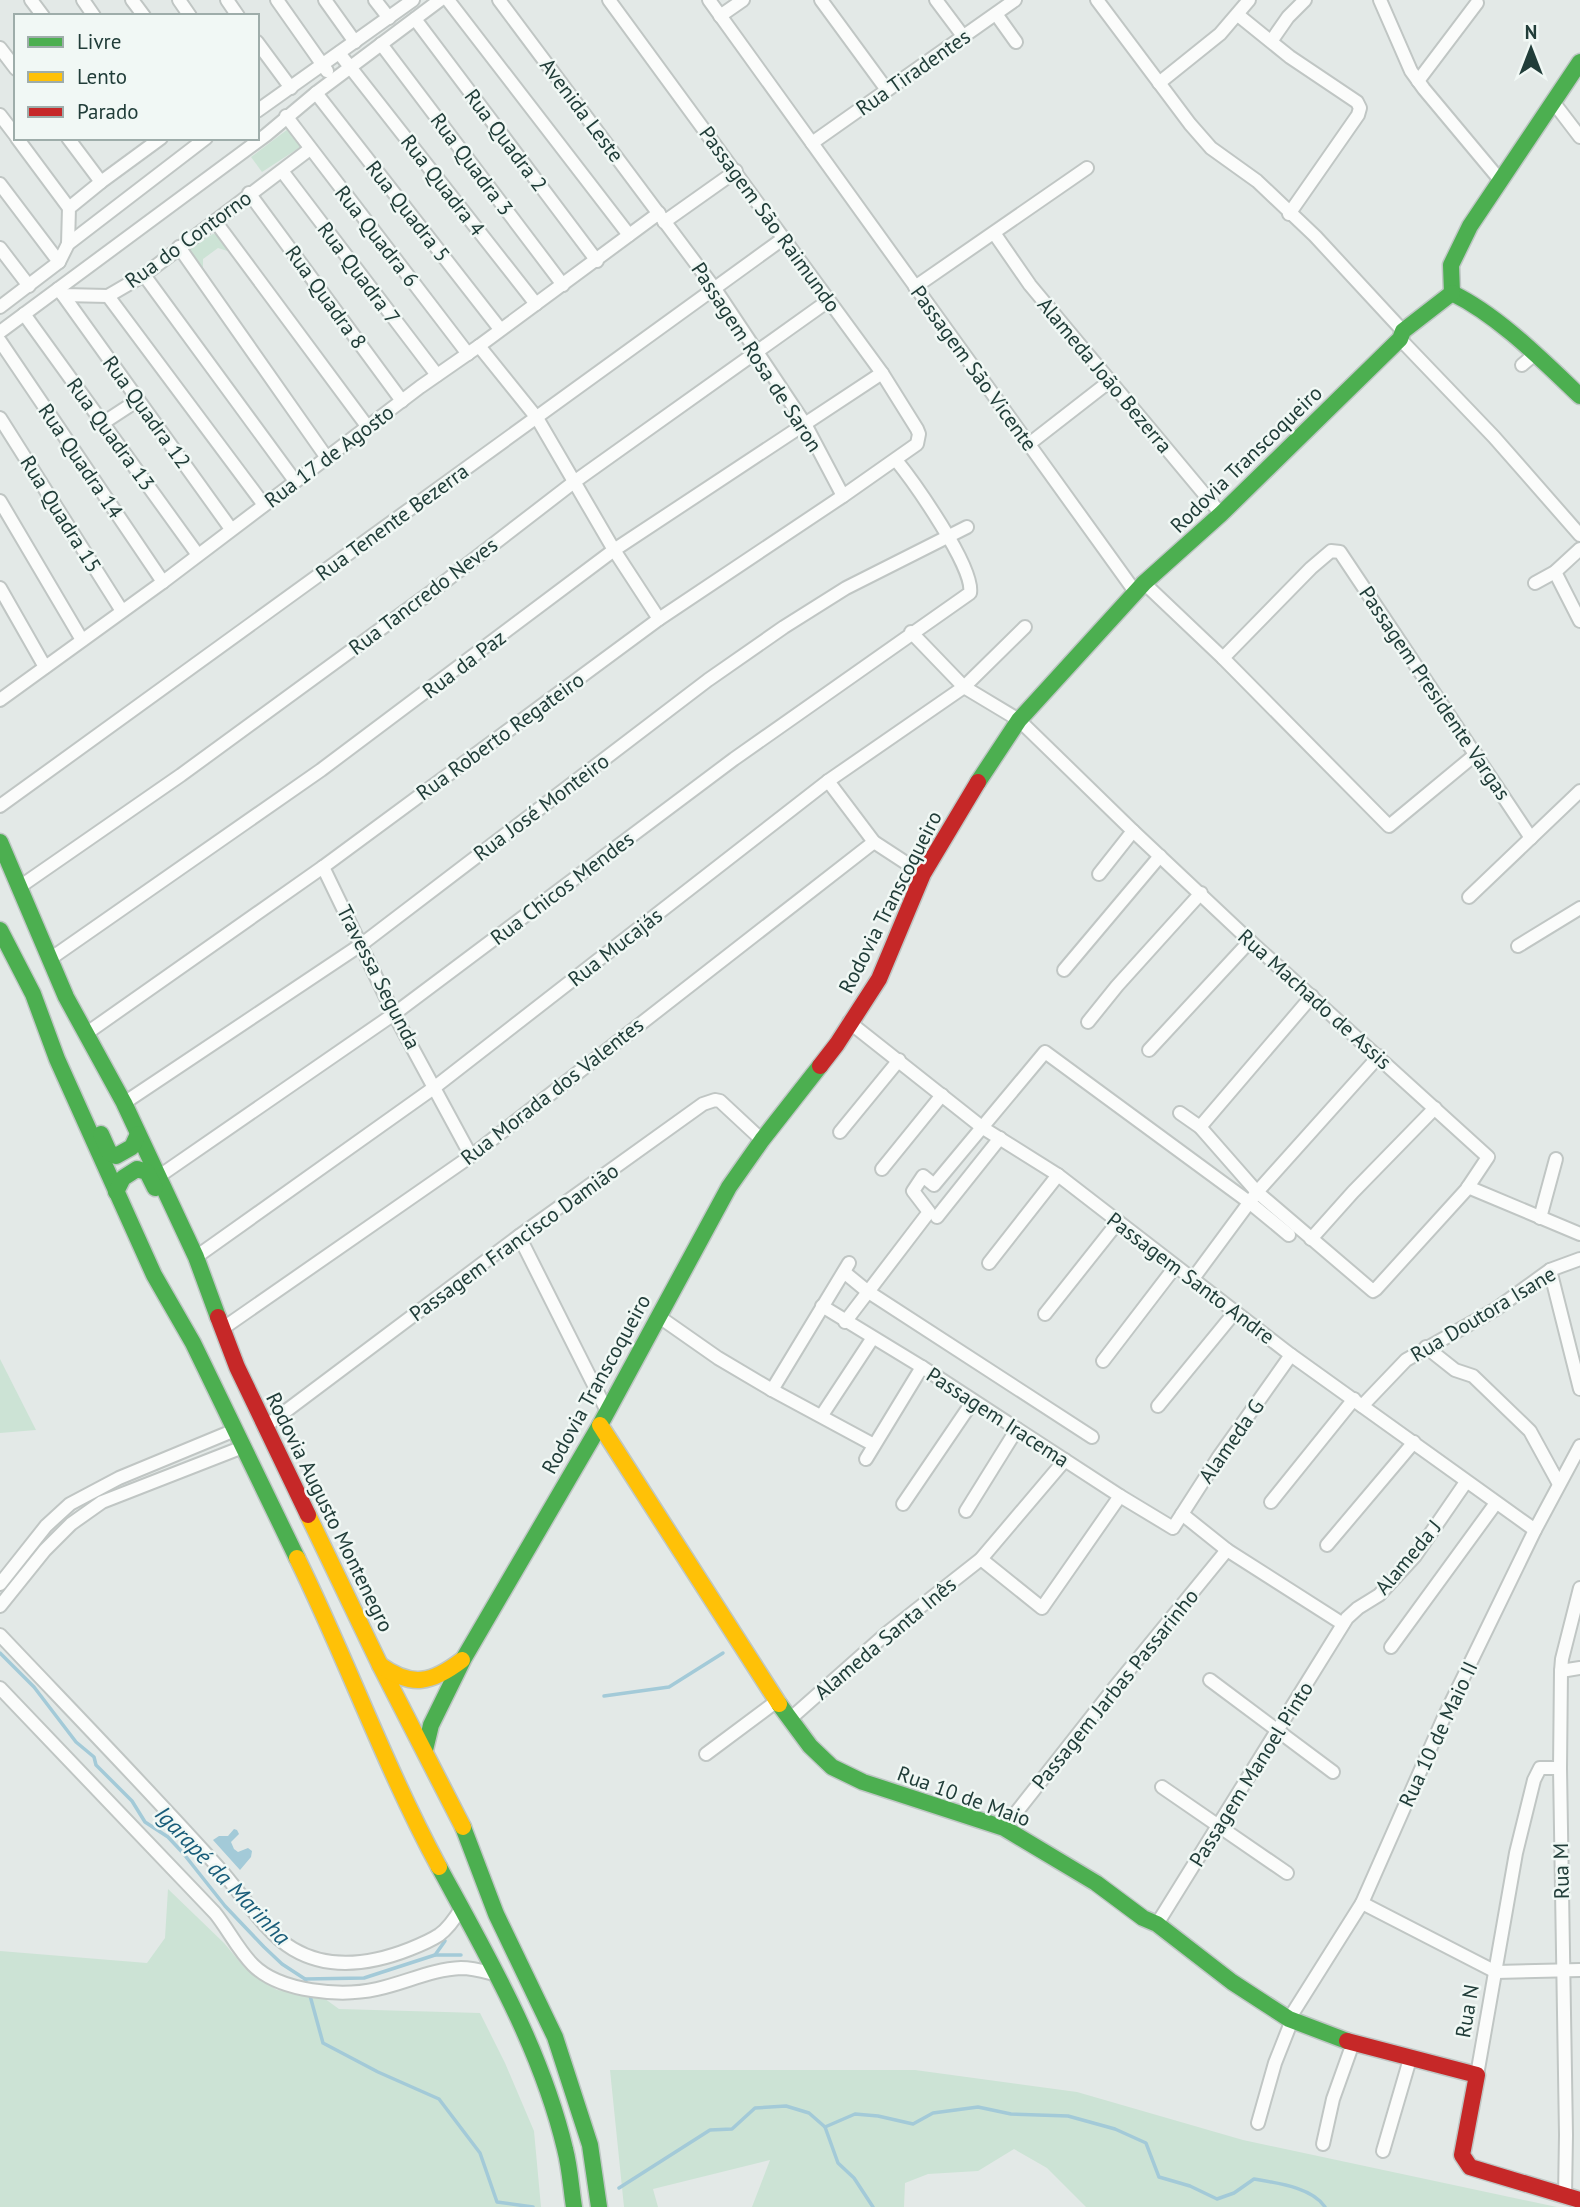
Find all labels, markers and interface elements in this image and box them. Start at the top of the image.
legend [14,14,259,140]
north arrow [1496,14,1566,84]
text: N [1525,20,1537,44]
street label: Rua Tiradentes [851,23,975,121]
text: Livre [77,28,121,55]
street label: Avenida Leste [534,53,630,167]
text: Lento [77,63,127,90]
street label: Rua Quadra 2 [459,83,553,197]
text: Parado [77,98,139,125]
street label: Rua Quadra 3 [425,107,519,221]
street label: Passagem São Raimundo [693,121,847,317]
street label: Rua Quadra 4 [395,129,491,241]
street label: Rua Quadra 5 [360,155,456,267]
street label: Rua Quadra 6 [329,180,425,292]
street label: Rua do Contorno [119,184,257,294]
street label: Rua Quadra 7 [312,216,406,330]
street label: Rua Quadra 8 [279,240,373,354]
street label: Passagem Rosa de Saron [686,257,828,457]
street label: Passagem São Vicente [905,280,1043,456]
street label: Alameda João Bezerra [1032,291,1178,459]
street label: Rua Quadra 12 [97,350,197,474]
street label: Rua Quadra 13 [61,372,161,496]
street label: Rodovia Transcoqueiro [1164,379,1328,539]
street label: Rua Quadra 14 [33,398,129,524]
street label: Rua 17 de Agosto [259,398,399,514]
street label: Rua Quadra 15 [14,450,108,578]
street label: Rua Tenente Bezerra [310,457,474,587]
street label: Rua Tancredo Neves [343,531,503,661]
street label: Passagem Presidente Vargas [1353,581,1517,805]
street label: Rua da Paz [417,624,511,704]
street label: Rua Roberto Regateiro [411,666,589,806]
street label: Rua José Monteiro [468,747,614,867]
street label: Rodovia Transcoqueiro [832,806,948,998]
street label: Rua Chicos Mendes [485,825,639,951]
street label: Travessa Segunda [331,900,427,1054]
street label: Rua Mucajás [562,902,668,992]
street label: Rua Machado de Assis [1233,923,1397,1075]
street label: Rua Morada dos Valentes [455,1011,649,1171]
street label: Passagem Francisco Damião [404,1157,624,1327]
street label: Passagem Santo Andre [1102,1206,1280,1350]
street label: Rua Doutora Isane [1405,1260,1561,1368]
street label: Rodovia Transcoqueiro [535,1290,657,1478]
street label: Passagem Iracema [921,1361,1075,1473]
street label: Rodovia Augusto Montenegro [260,1388,400,1636]
street label: Alameda G [1192,1394,1270,1488]
street label: Alameda J [1369,1514,1447,1600]
street label: Alameda Santa Inês [808,1571,962,1705]
street label: Passagem Jarbas Passarinho [1026,1583,1204,1795]
street label: Rua 10 de Maio II [1392,1657,1484,1811]
street label: Passagem Manoel Pinto [1183,1676,1319,1872]
street label: Rua 10 de Maio [894,1759,1034,1833]
water label: Igarapé da Marinha [149,1799,297,1951]
street label: Rua M [1547,1843,1575,1899]
street label: Rua N [1449,1982,1485,2040]

